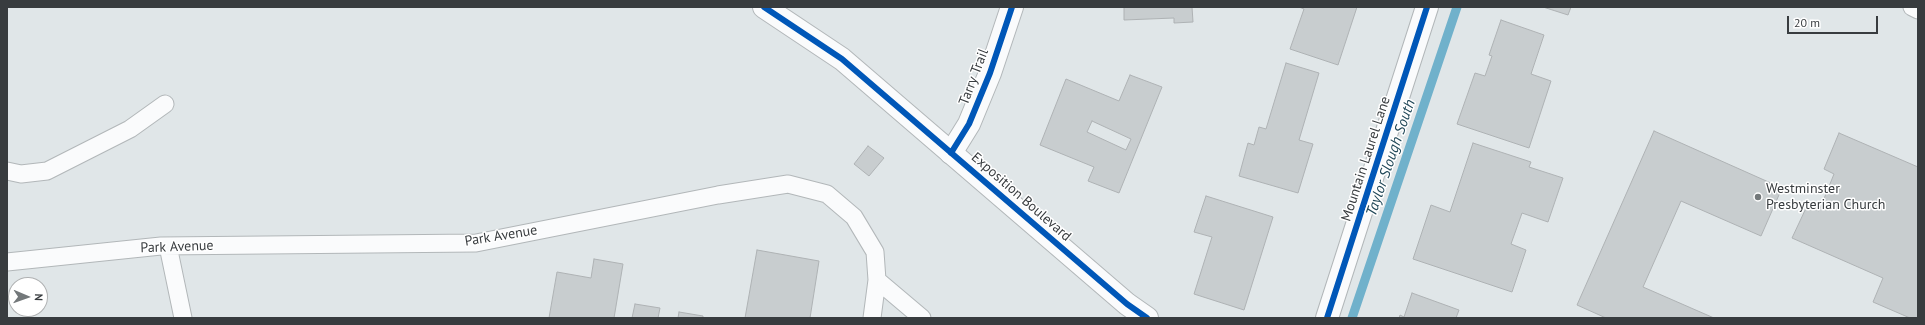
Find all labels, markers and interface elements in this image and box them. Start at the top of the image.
scale bar [1789,8,1880,34]
text: 20 m [1794,15,1820,30]
street label: Tarry Trail [956,47,992,107]
street label: Mountain Laurel Lane [1338,94,1394,224]
water label: Taylor Slough South [1363,97,1419,219]
street label: Exposition Boulevard [968,149,1074,245]
place label: Westminster Presbyterian Church [1766,181,1886,214]
marker: Westminster Presbyterian Church [1753,192,1763,202]
street label: Park Avenue [464,222,538,250]
street label: Park Avenue [140,237,214,257]
north arrow [8,277,48,317]
text: N [32,294,46,301]

